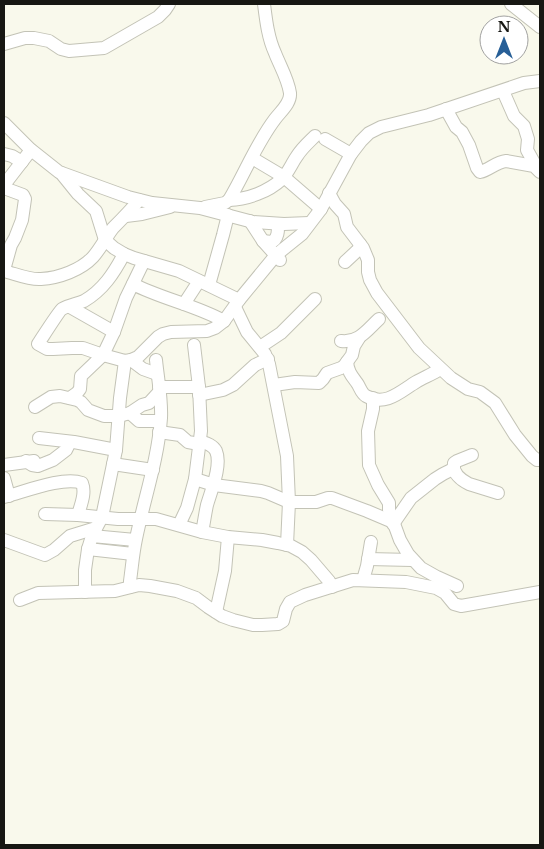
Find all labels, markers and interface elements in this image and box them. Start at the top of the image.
north arrow [479,15,529,65]
text: N [497,18,511,36]

